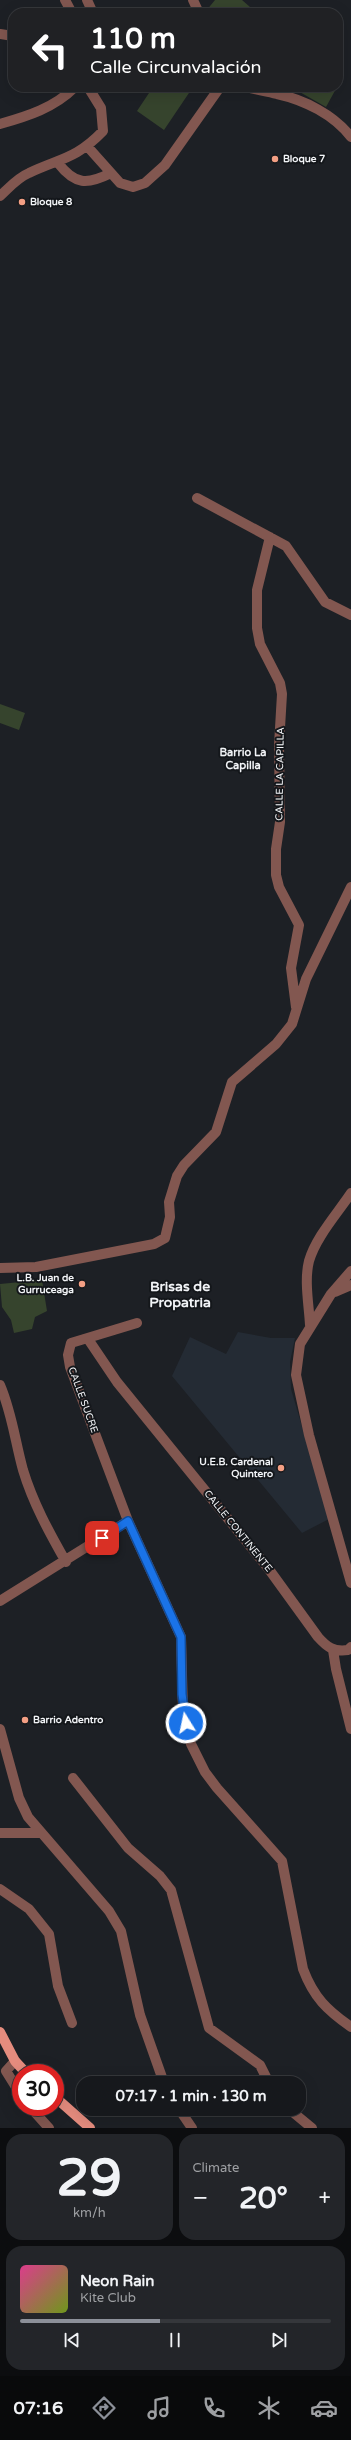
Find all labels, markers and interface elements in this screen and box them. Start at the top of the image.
text: 110 m [90,22,176,56]
icon: left [24,24,76,76]
text: Calle Circunvalación [90,56,262,78]
place label: Bloque 7 [283,153,325,165]
marker: Bloque 7 [270,154,280,164]
place label: Bloque 8 [30,196,73,208]
marker: Bloque 8 [17,197,27,207]
street label: CALLE LA CAPILLA [273,727,287,821]
district label: Barrio La Capilla [219,746,267,773]
place label: L.B. Juan de Gurruceaga [17,1272,74,1296]
district label: Brisas de Propatria [149,1278,211,1311]
marker: L.B. Juan de Gurruceaga [77,1279,87,1289]
street label: CALLE SUCRE [66,1365,100,1435]
place label: U.E.B. Cardenal Quintero [199,1456,273,1480]
marker: U.E.B. Cardenal Quintero [276,1463,286,1473]
street label: CALLE CONTINENTE [201,1488,275,1574]
pin [85,1521,119,1555]
icon: arrive [91,1527,113,1549]
position arrow [165,1702,207,1744]
place label: Barrio Adentro [33,1714,103,1726]
marker: Barrio Adentro [20,1715,30,1725]
speed limit sign: 30 [12,2064,64,2116]
text: 07:17 · 1 min · 130 m [116,2087,266,2105]
text: 29 [57,2147,122,2210]
text: Climate [193,2160,239,2176]
text: 20° [239,2180,288,2217]
text: − [193,2185,208,2211]
text: + [319,2185,331,2211]
text: km/h [73,2205,106,2221]
text: Neon Rain [80,2272,154,2290]
text: Kite Club [80,2290,136,2306]
icon: previous [61,2329,83,2351]
icon: pause [164,2329,186,2351]
icon: next [268,2329,290,2351]
icon: directions [90,2394,118,2422]
icon: music [145,2394,173,2422]
icon: phone [200,2394,228,2422]
icon: climate [255,2394,283,2422]
icon: car [310,2394,338,2422]
text: 07:16 [13,2397,63,2419]

